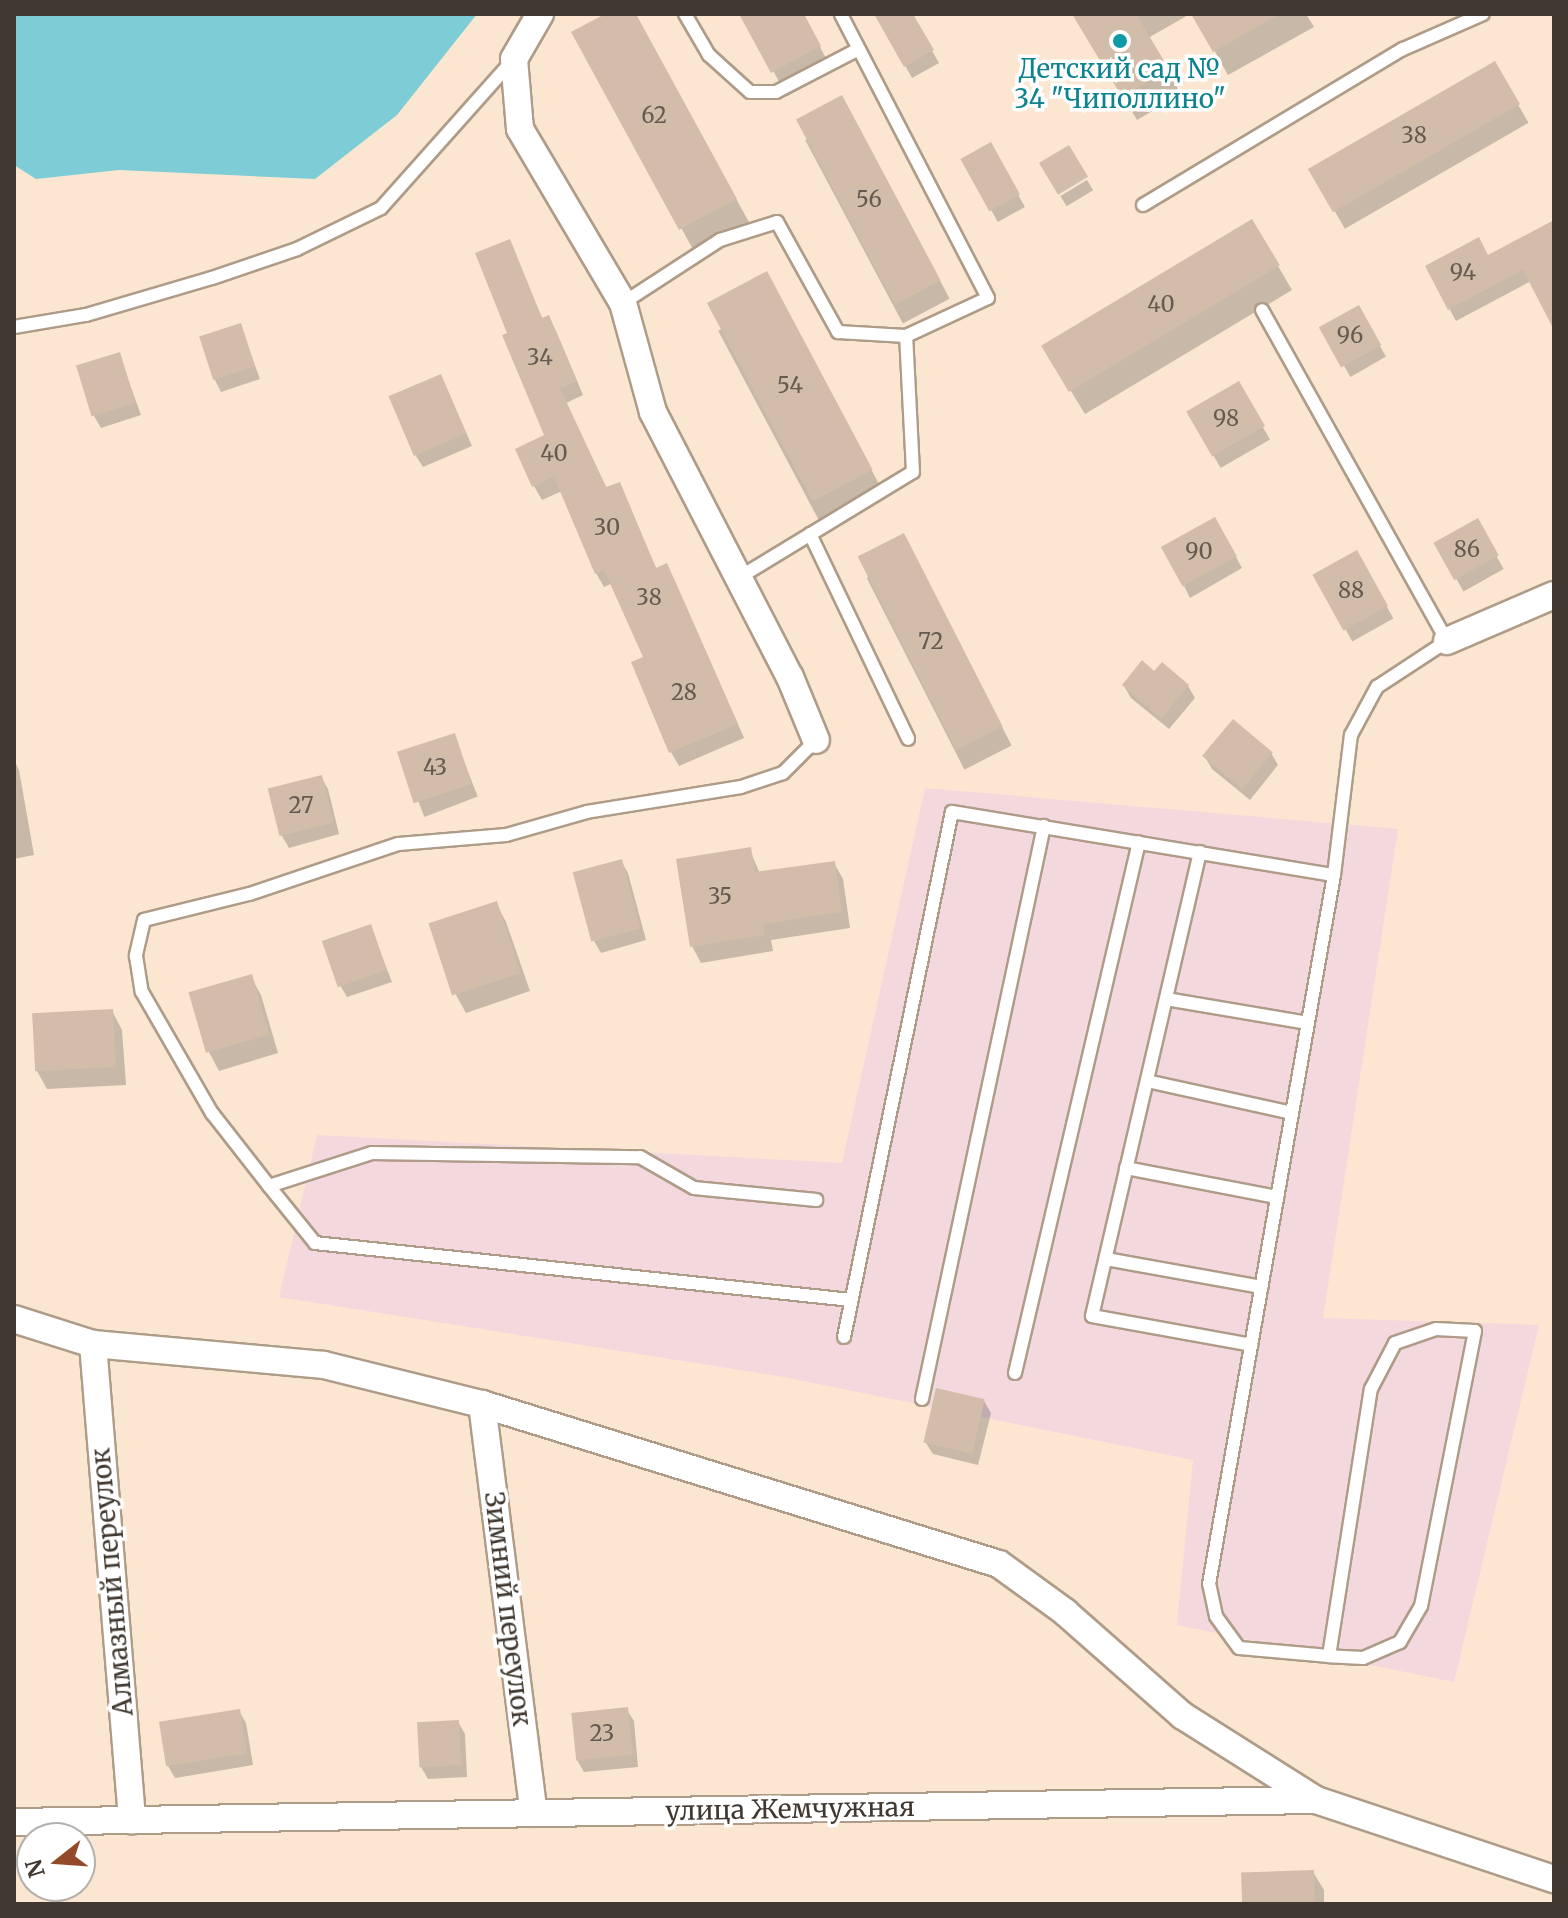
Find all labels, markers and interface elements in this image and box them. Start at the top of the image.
marker: Детский сад № 34 "Чиполлино" [1111,32,1129,50]
place label: Детский сад № 34 "Чиполлино" [1014,53,1226,114]
house number: 62 [641,103,667,129]
house number: 38 [1401,123,1427,149]
house number: 56 [856,187,882,213]
house number: 94 [1450,260,1476,286]
house number: 40 [1147,292,1175,318]
house number: 96 [1337,323,1363,349]
house number: 34 [527,345,553,371]
house number: 54 [777,373,803,399]
house number: 98 [1213,406,1239,432]
house number: 40 [540,441,568,467]
house number: 30 [594,515,620,541]
house number: 86 [1454,537,1480,563]
house number: 90 [1185,539,1213,565]
house number: 88 [1338,578,1364,604]
house number: 38 [636,585,662,611]
house number: 72 [918,629,944,655]
house number: 28 [671,680,697,706]
house number: 43 [423,755,447,781]
house number: 27 [289,793,313,819]
house number: 35 [708,884,732,910]
street label: Алмазный переулок [85,1447,139,1717]
street label: Зимний переулок [478,1490,538,1728]
house number: 23 [590,1721,614,1747]
street label: улица Жемчужная [665,1791,915,1827]
north arrow [16,1822,96,1902]
text: N [19,1856,51,1881]

